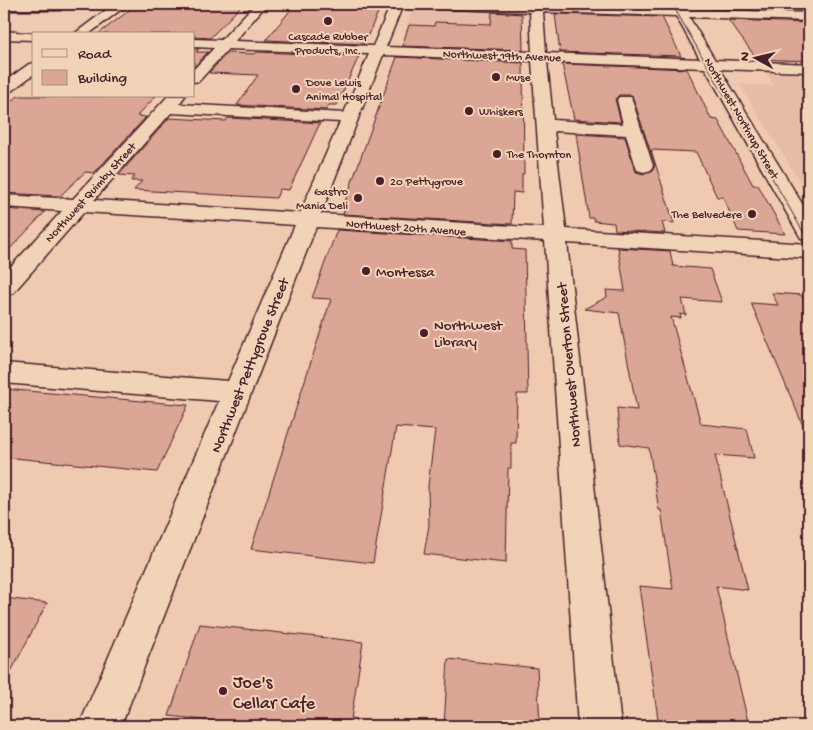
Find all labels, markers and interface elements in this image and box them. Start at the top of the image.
marker: Cascade Rubber Products, Inc. [322,15,334,27]
place label: Cascade Rubber Products, Inc. [288,31,369,59]
legend [32,32,195,98]
north arrow [730,32,780,82]
text: Road [78,46,112,64]
street label: Northwest 19th Avenue [443,48,562,66]
street label: Northwest Northrup Street [701,55,783,181]
text: Building [77,70,127,88]
marker: Muse [490,71,502,83]
place label: Muse [506,72,531,86]
place label: Dove Lewis Animal Hospital [305,77,383,105]
marker: Dove Lewis Animal Hospital [290,83,302,95]
marker: Whiskers [463,105,475,117]
place label: Whiskers [479,106,523,120]
street label: Northwest Quimby Street [43,140,141,246]
marker: The Thornton [491,148,503,160]
place label: The Thornton [506,149,571,163]
marker: 20 Pettygrove [374,175,386,187]
place label: 20 Pettygrove [390,176,464,190]
place label: Gastro Mania Deli [296,186,348,214]
marker: Gastro Mania Deli [352,192,364,204]
marker: The Belvedere [746,208,758,220]
place label: The Belvedere [671,209,743,223]
street label: Northwest 20th Avenue [345,218,467,240]
place label: Montessa [376,264,435,282]
marker: Montessa [360,265,372,277]
street label: Northwest Pettygrove Street [208,274,295,456]
street label: Northwest Overton Street [554,280,586,448]
place label: Northwest Library [434,317,504,352]
marker: Northwest Library [418,327,430,339]
place label: Joe's Cellar Cafe [233,673,316,715]
marker: Joe's Cellar Cafe [217,685,229,697]

